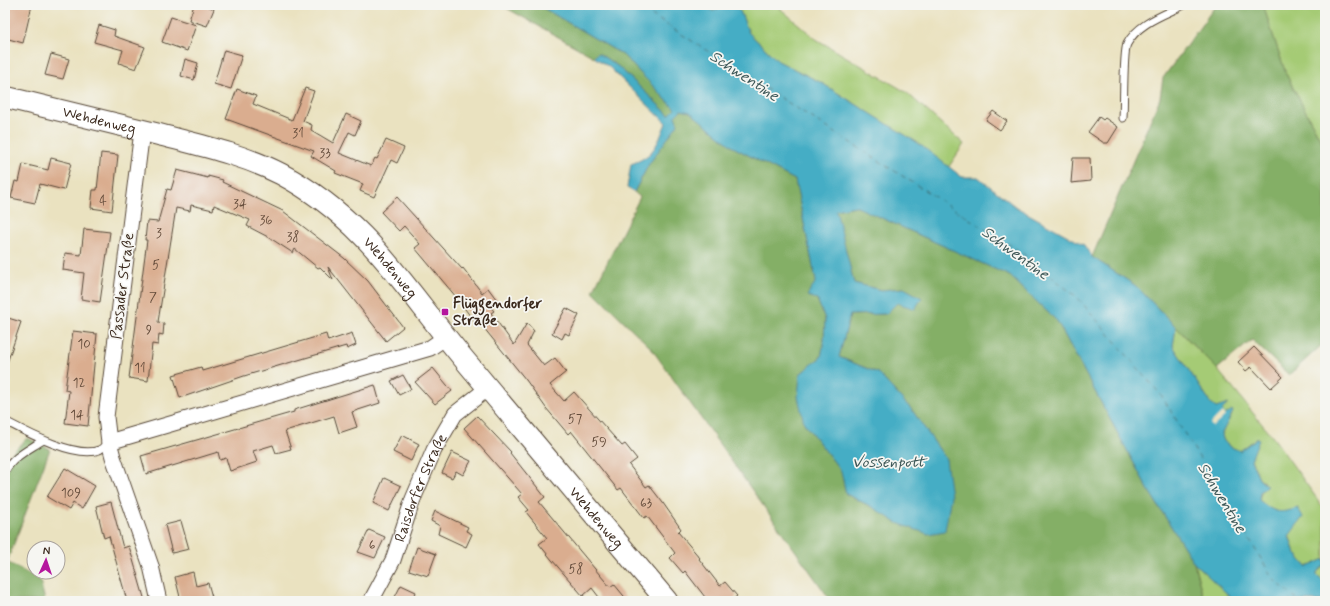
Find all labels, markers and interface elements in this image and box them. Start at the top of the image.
water label: Schwentine [705,46,784,107]
street label: Wehdenweg [60,102,138,141]
house number: 31 [292,125,304,142]
house number: 33 [319,145,331,162]
house number: 4 [99,193,107,210]
house number: 34 [233,196,247,213]
house number: 36 [259,212,273,229]
water label: Schwentine [977,222,1054,285]
house number: 3 [156,225,162,242]
house number: 38 [286,229,300,246]
street label: Passader Straße [107,232,139,340]
street label: Wehdenweg [358,233,421,304]
house number: 5 [152,257,160,274]
house number: 7 [149,289,157,306]
place label: Flüggendorfer Straße [453,294,543,331]
marker: Flüggendorfer Straße [440,307,450,317]
house number: 9 [146,322,152,339]
house number: 10 [77,336,91,353]
house number: 11 [134,360,146,377]
house number: 12 [73,375,85,392]
house number: 14 [70,407,84,424]
house number: 57 [568,411,583,428]
street label: Raisdorfer Straße [391,430,452,545]
house number: 59 [591,434,607,451]
water label: Vossenpott [852,452,928,473]
water label: Schwentine [1192,459,1252,538]
street label: Wehdenweg [564,483,628,554]
house number: 109 [61,485,81,502]
house number: 63 [640,495,653,512]
house number: 6 [369,537,376,554]
north arrow [26,540,66,580]
text: N [42,544,50,558]
house number: 58 [569,561,583,578]

